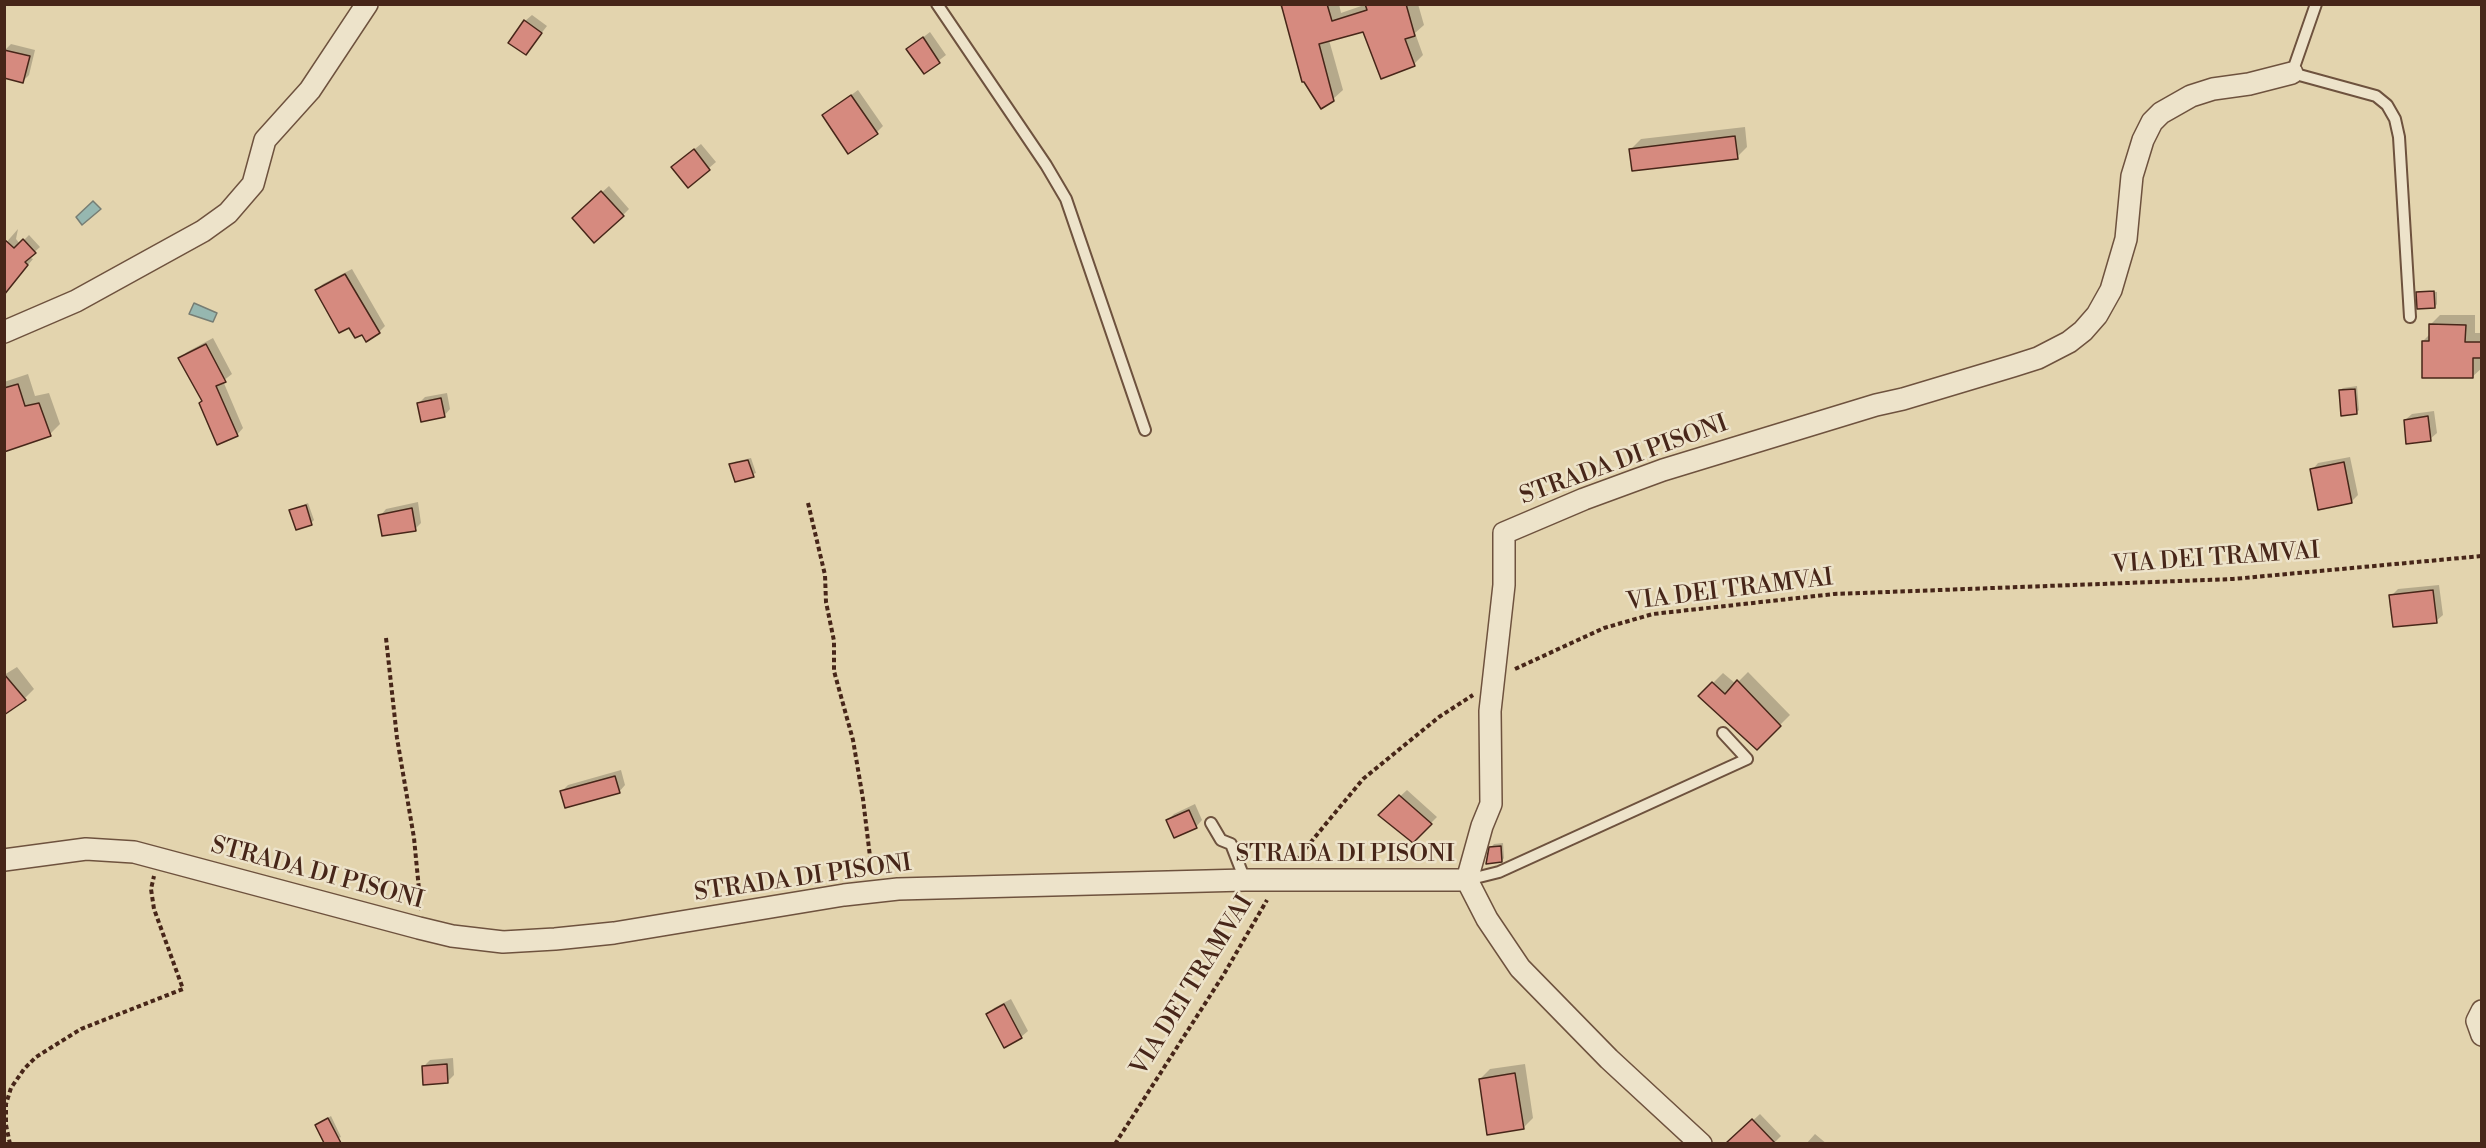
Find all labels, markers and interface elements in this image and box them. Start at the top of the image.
street label: STRADA DI PISONI [1516,410,1732,512]
street label: VIA DEI TRAMVAI [2111,537,2321,581]
street label: VIA DEI TRAMVAI [1625,564,1835,618]
street label: STRADA DI PISONI [207,832,427,916]
street label: STRADA DI PISONI [1235,841,1455,869]
street label: STRADA DI PISONI [692,849,914,909]
street label: VIA DEI TRAMVAI [1126,890,1260,1082]

